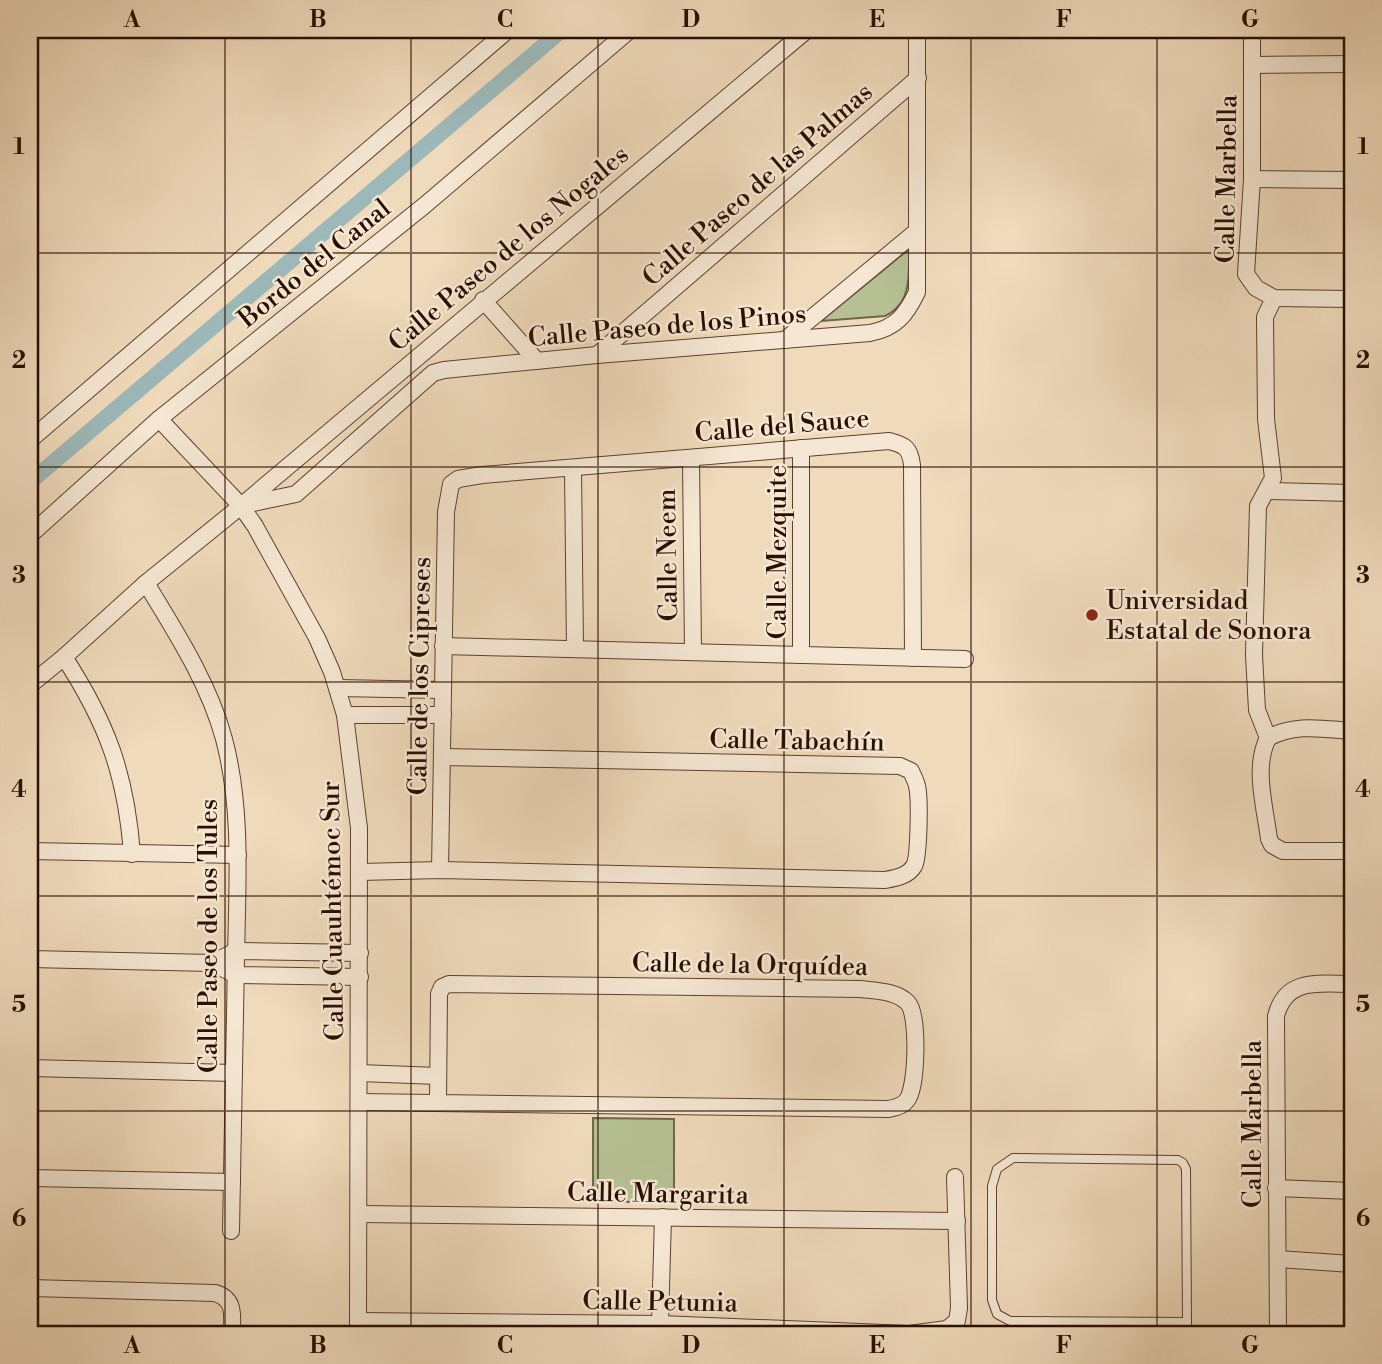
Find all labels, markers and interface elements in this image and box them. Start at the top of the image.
text: A [123,6,141,34]
text: B [309,6,327,34]
text: C [497,6,513,34]
text: D [682,6,700,34]
text: E [869,6,885,34]
text: F [1056,6,1072,34]
text: G [1241,6,1259,34]
street label: Calle Paseo de las Palmas [636,76,879,293]
street label: Calle Marbella [1210,94,1244,264]
text: 1 [13,133,25,161]
text: 1 [1357,133,1369,161]
street label: Calle Paseo de los Nogales [382,139,635,359]
street label: Bordo del Canal [231,192,398,336]
street label: Calle Paseo de los Pinos [527,298,808,354]
text: 2 [12,347,26,375]
text: 2 [1356,347,1370,375]
street label: Calle del Sauce [694,402,871,450]
street label: Calle Mezquite [762,465,794,639]
street label: Calle Neem [651,488,685,622]
street label: Calle de los Cipreses [402,556,438,796]
text: 3 [12,562,26,590]
text: 3 [1356,562,1370,590]
place label: Universidad Estatal de Sonora [1106,585,1312,647]
marker: Universidad Estatal de Sonora [1084,607,1100,623]
street label: Calle Tabachín [709,723,885,759]
text: 4 [11,776,27,804]
text: 4 [1355,776,1371,804]
street label: Calle Cuauhtémoc Sur [315,781,351,1041]
street label: Calle Paseo de los Tules [193,799,225,1073]
street label: Calle de la Orquídea [632,947,869,983]
text: 5 [12,991,26,1019]
text: 5 [1356,991,1370,1019]
street label: Calle Marbella [1237,1039,1269,1208]
street label: Calle Margarita [567,1176,750,1212]
text: 6 [12,1205,26,1233]
text: 6 [1356,1205,1370,1233]
street label: Calle Petunia [582,1285,739,1319]
text: A [123,1332,141,1360]
text: B [309,1332,327,1360]
text: C [497,1332,513,1360]
text: D [682,1332,700,1360]
text: E [869,1332,885,1360]
text: F [1056,1332,1072,1360]
text: G [1241,1332,1259,1360]

